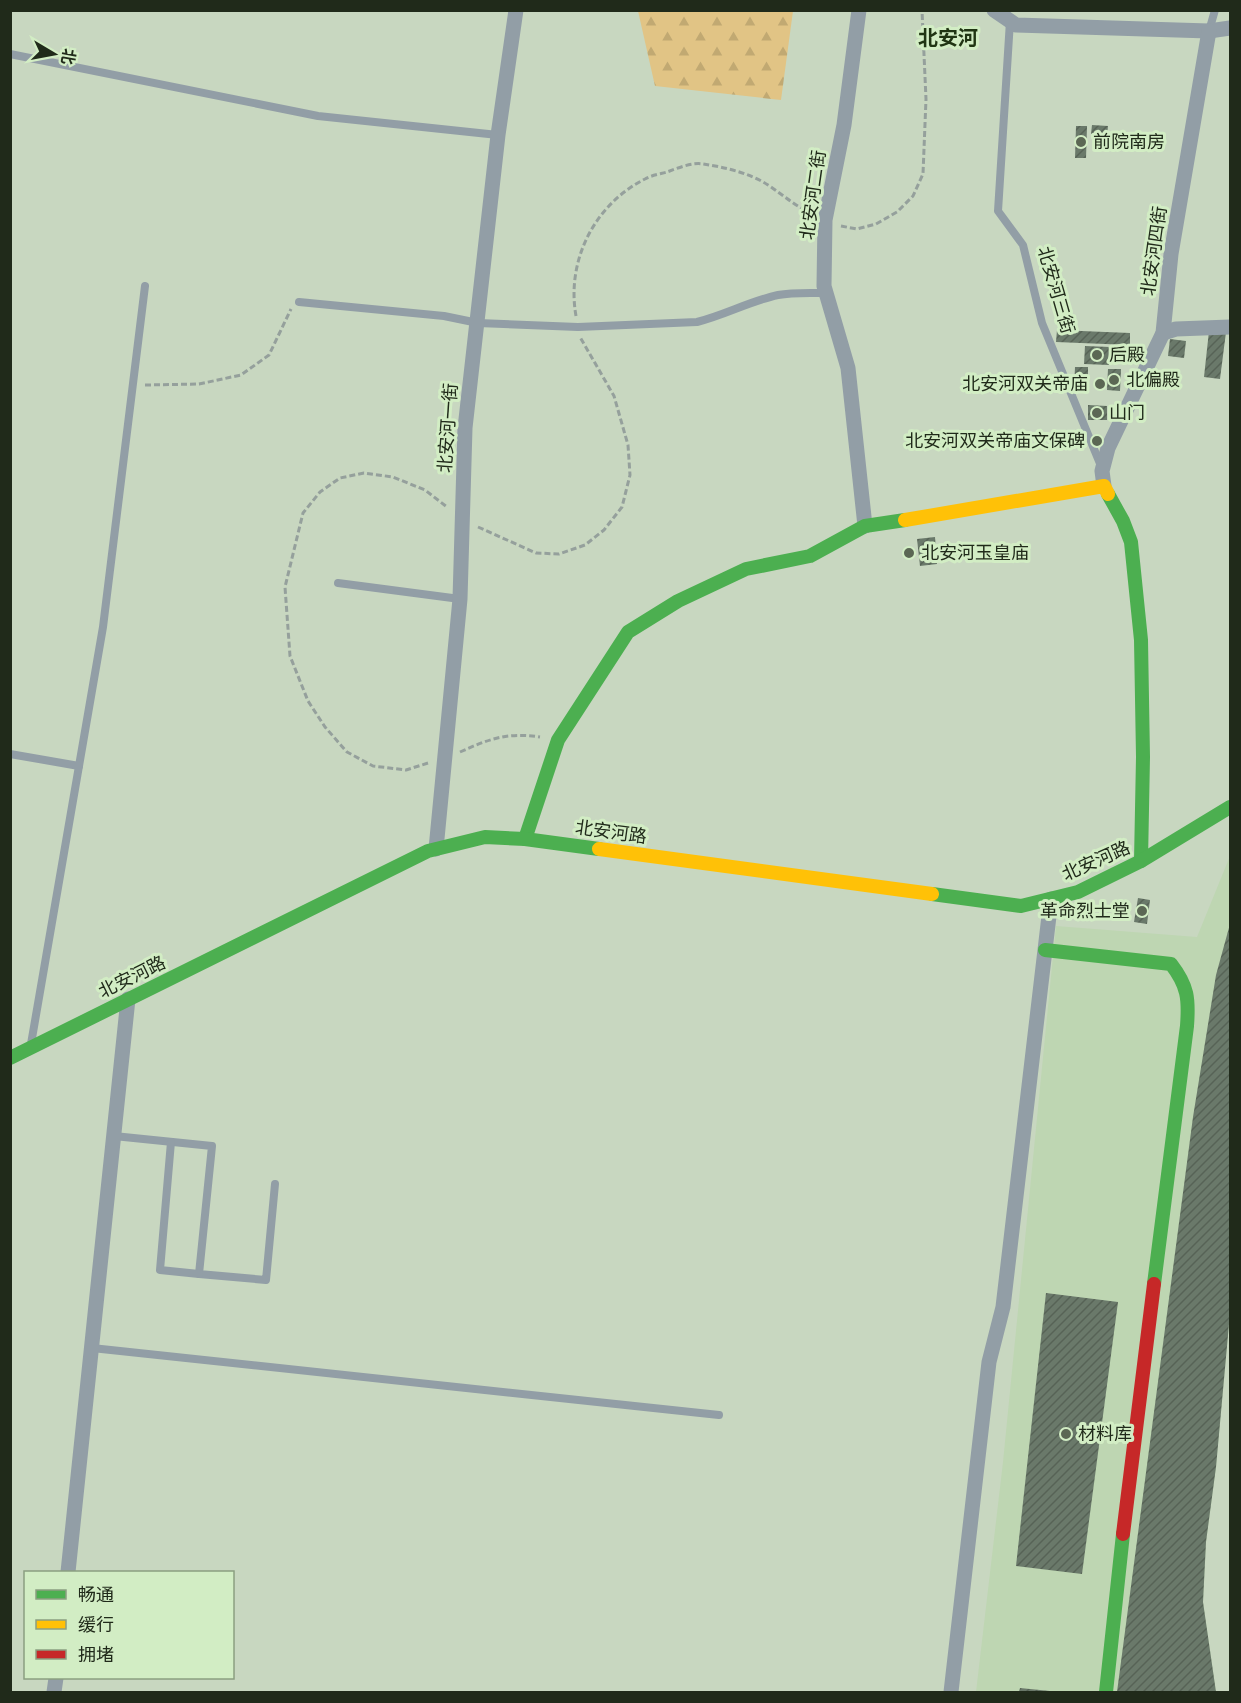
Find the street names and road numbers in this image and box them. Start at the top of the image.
street label: 北安河二街 [796,149,829,241]
street label: 北安河四街 [1137,205,1170,297]
street label: 北安河三街 [1034,244,1079,336]
street label: 北安河一街 [434,382,461,474]
street label: 北安河路 [574,816,648,847]
street label: 北安河路 [1059,836,1133,885]
street label: 北安河路 [95,951,169,1002]

